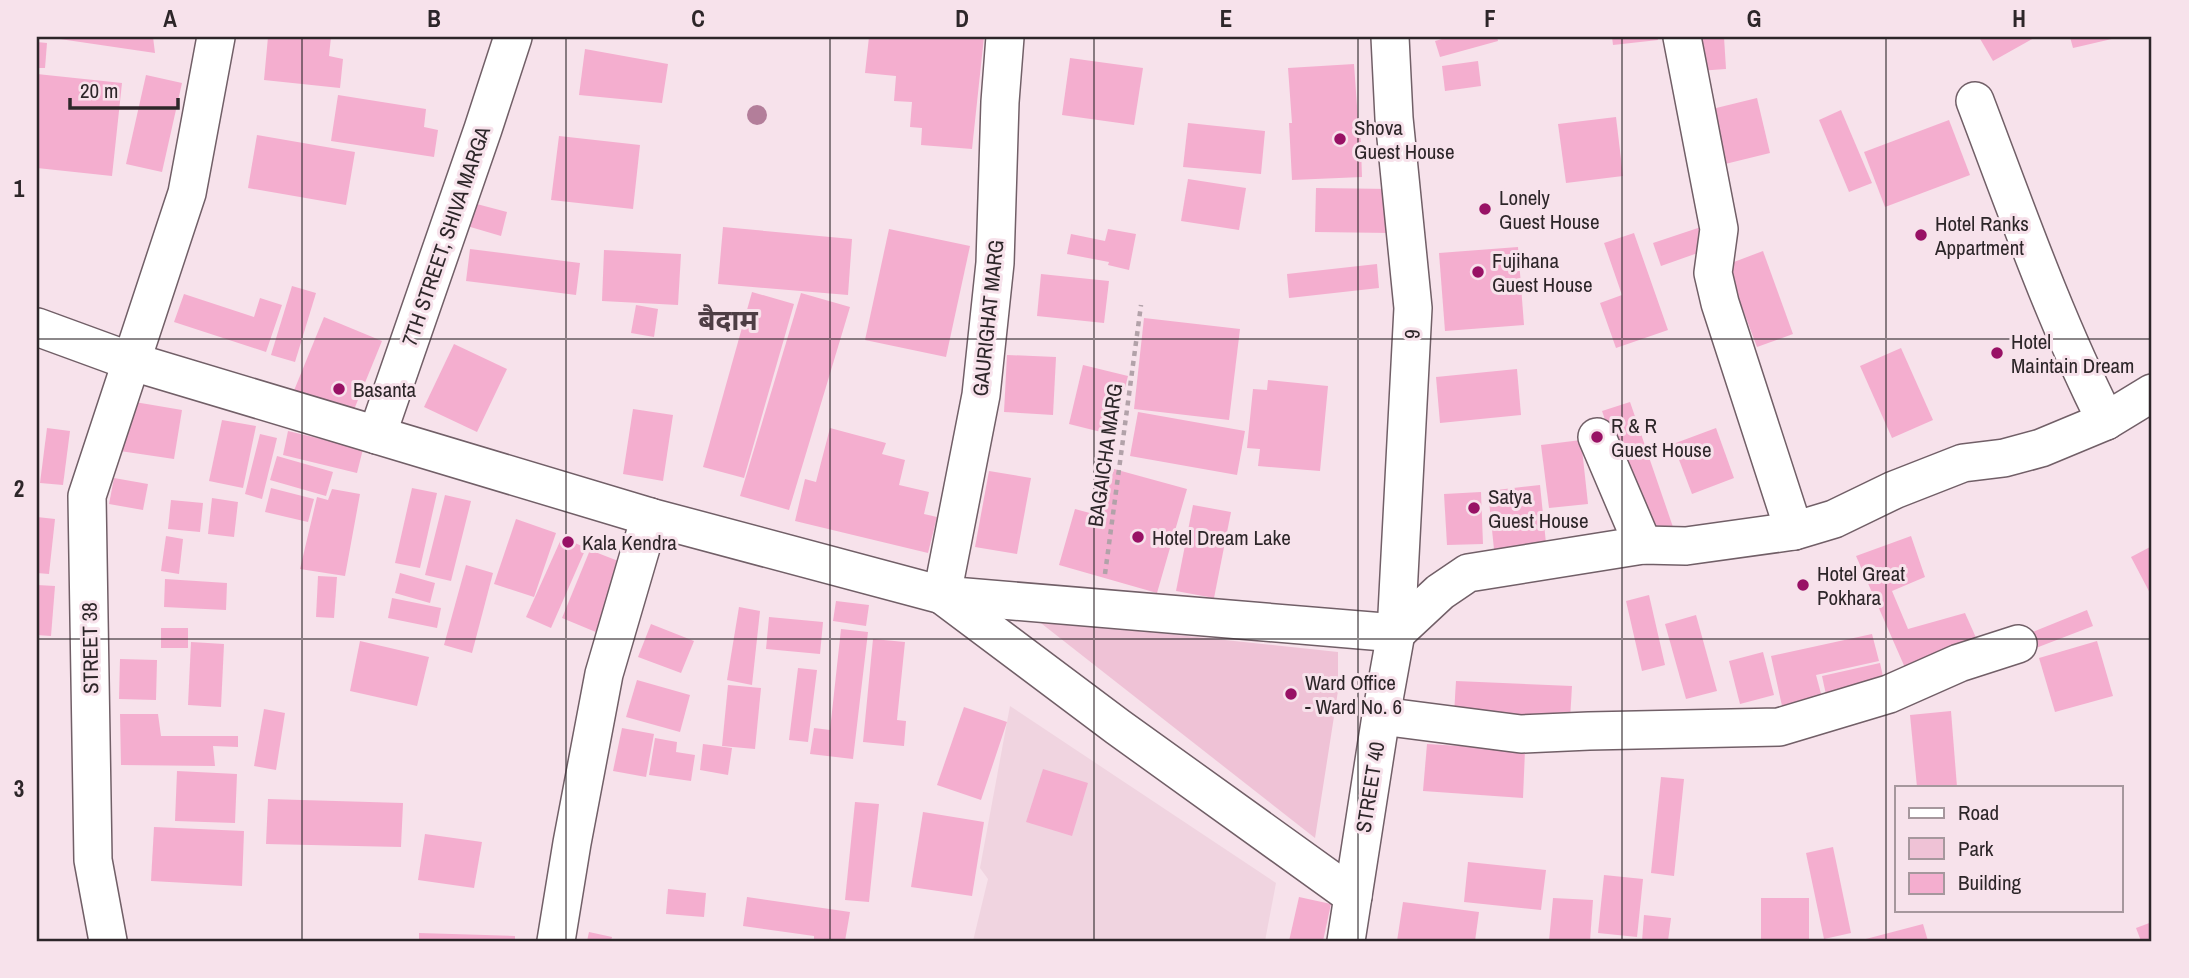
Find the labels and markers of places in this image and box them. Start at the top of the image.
place label: Shova Guest House [1354,113,1455,166]
marker: Shova Guest House [1332,131,1348,147]
place label: Lonely Guest House [1499,183,1600,236]
marker: Lonely Guest House [1477,201,1493,217]
place label: Hotel Ranks Appartment [1934,209,2029,262]
marker: Hotel Ranks Appartment [1913,227,1929,243]
place label: Fujihana Guest House [1492,246,1593,299]
marker: Fujihana Guest House [1470,264,1486,280]
place label: Hotel Maintain Dream [2011,327,2134,380]
marker: Hotel Maintain Dream [1989,345,2005,361]
place label: Basanta [353,375,417,404]
marker: Basanta [331,381,347,397]
place label: R & R Guest House [1611,411,1712,464]
marker: R & R Guest House [1589,429,1605,445]
place label: Satya Guest House [1488,482,1589,535]
marker: Satya Guest House [1466,500,1482,516]
place label: Hotel Dream Lake [1152,523,1291,552]
place label: Kala Kendra [582,528,677,557]
marker: Hotel Dream Lake [1130,529,1146,545]
marker: Kala Kendra [560,534,576,550]
place label: Hotel Great Pokhara [1817,559,1905,612]
marker: Hotel Great Pokhara [1795,577,1811,593]
place label: Ward Office - Ward No. 6 [1305,668,1402,721]
marker: Ward Office - Ward No. 6 [1283,686,1299,702]

